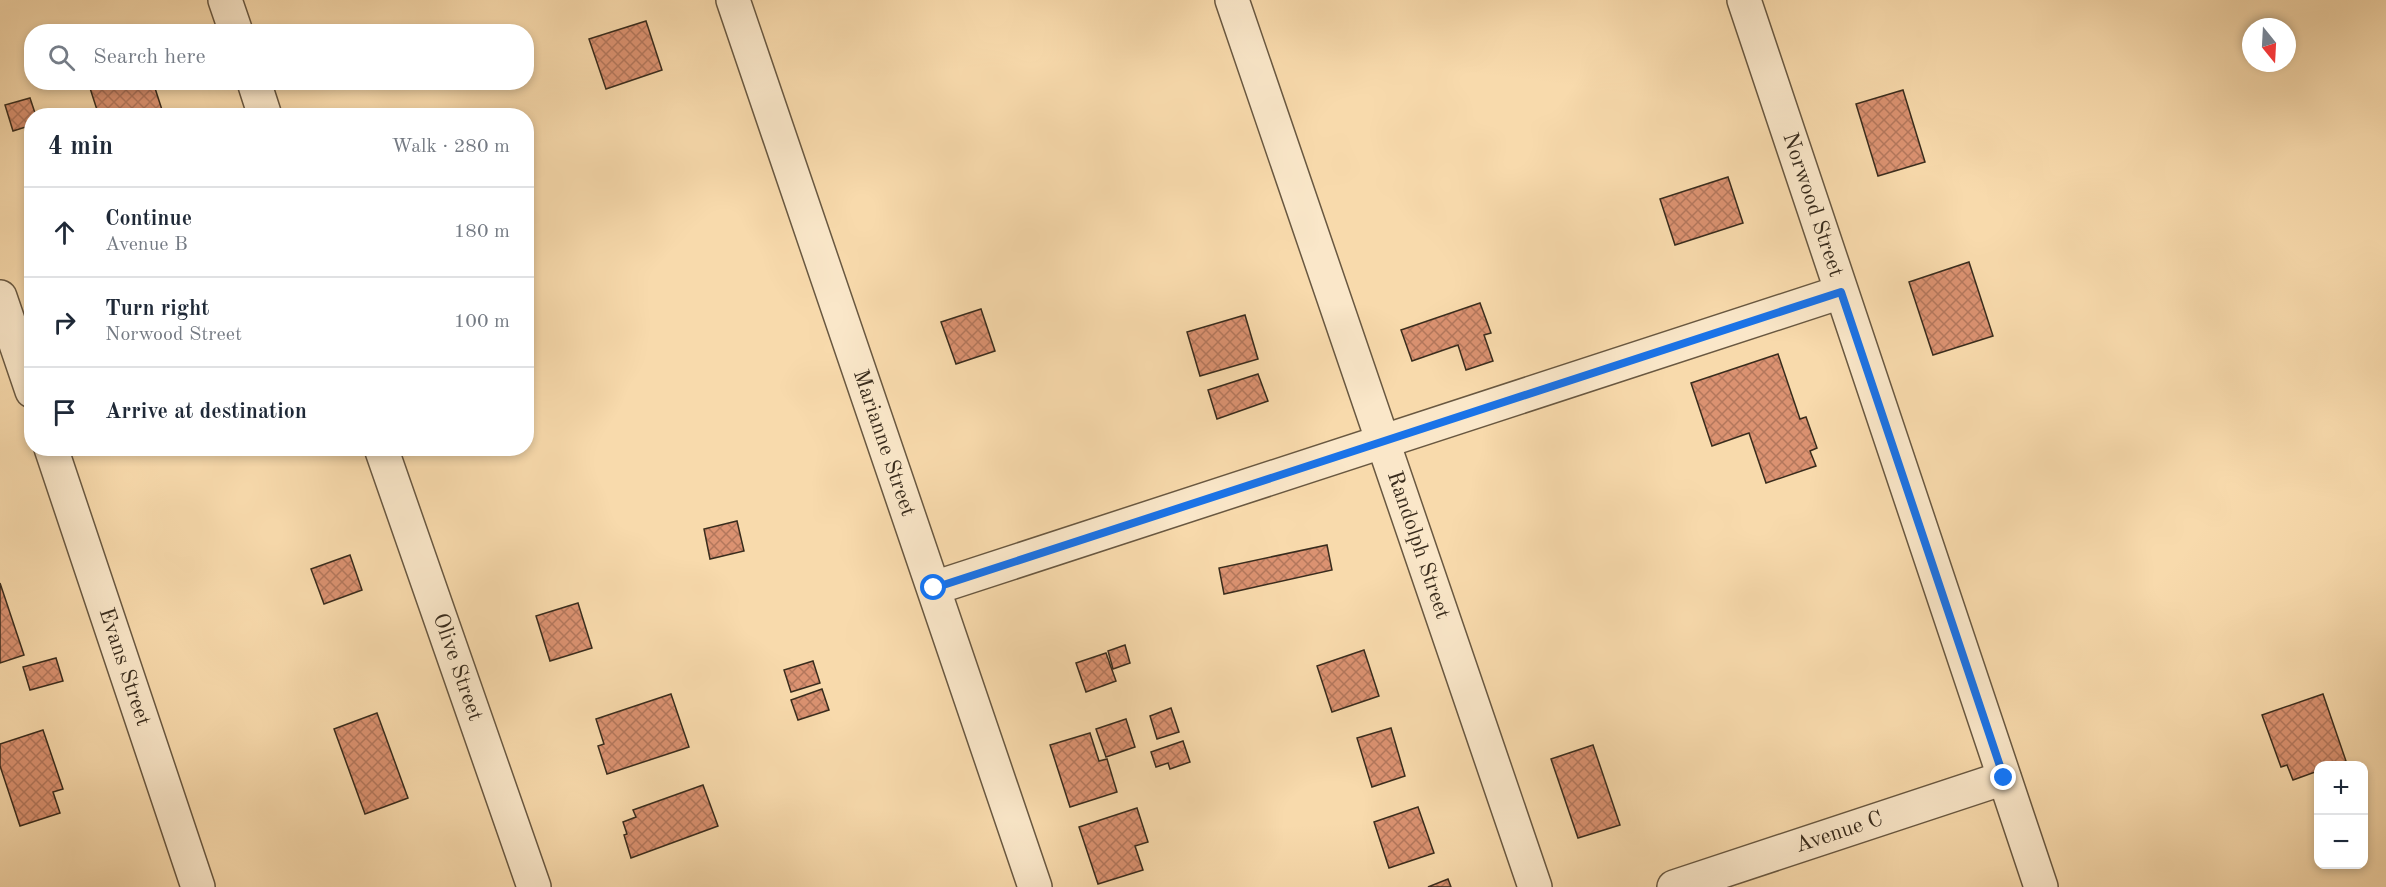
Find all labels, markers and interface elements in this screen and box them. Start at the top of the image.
north arrow [2242,18,2296,72]
search box [24,24,534,90]
icon: search [45,41,78,74]
text: Search here [93,46,206,68]
street label: Norwood Street [1778,130,1847,280]
text: 4 min [48,134,113,160]
text: Walk · 280 m [391,137,510,157]
text: Continue [105,208,192,230]
icon: ahead [48,216,81,249]
text: 180 m [454,222,510,242]
text: Avenue B [105,235,188,255]
text: Turn right [105,298,209,320]
icon: right [48,306,81,339]
text: 100 m [454,312,510,332]
text: Norwood Street [105,325,242,345]
street label: Marianne Street [849,367,919,519]
icon: arrive [48,396,81,429]
text: Arrive at destination [105,401,307,423]
street label: Randolph Street [1383,468,1454,622]
route start [920,574,946,600]
street label: Evans Street [94,605,154,729]
street label: Olive Street [428,610,486,724]
map controls [2314,761,2368,869]
button: + [2314,761,2368,815]
route end [1990,764,2016,790]
street label: Avenue C [1793,808,1886,857]
button: − [2314,815,2368,869]

